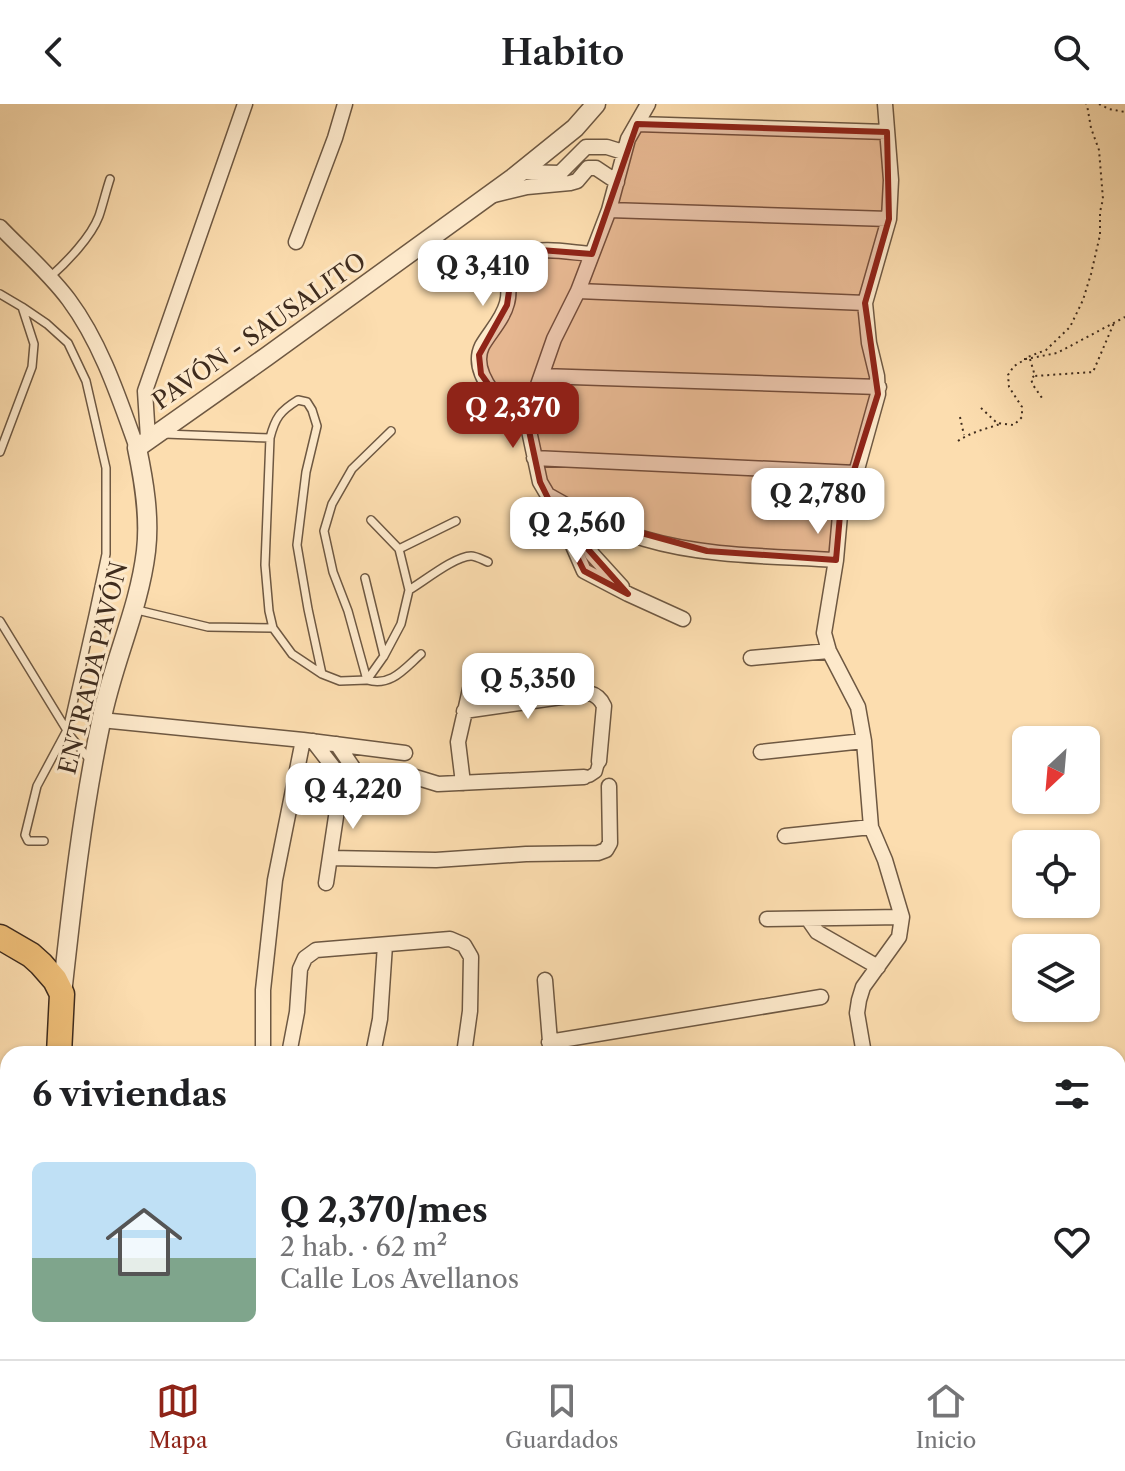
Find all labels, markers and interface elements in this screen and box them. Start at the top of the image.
icon: back [32,30,76,74]
text: Habito [501,30,624,74]
icon: search [1049,30,1093,74]
pin: Q 3,410 [409,240,557,308]
street label: PAVÓN - SAUSALITO [146,246,371,416]
text: Q 3,410 [436,250,530,282]
pin: Q 2,370 [439,382,587,450]
text: Q 2,370 [465,392,561,424]
pin: Q 2,780 [744,468,892,536]
text: Q 2,780 [769,478,867,510]
pin: Q 2,560 [503,497,651,565]
text: Q 2,560 [528,507,626,539]
street label: ENTRADA PAVÓN [52,558,133,777]
pin: Q 5,350 [454,653,602,721]
text: Q 5,350 [480,663,576,695]
north arrow [1012,726,1100,814]
map controls [1012,726,1100,1022]
pin: Q 4,220 [279,763,427,831]
text: Q 4,220 [304,773,402,805]
button: locate [1012,830,1100,918]
button: layers [1012,934,1100,1022]
icon: filters [1050,1072,1094,1116]
text: 6 viviendas [32,1073,227,1115]
text: Q 2,370/mes [280,1189,488,1231]
icon: home [96,1194,192,1290]
icon: heart [1050,1220,1094,1264]
text: 2 hab. · 62 m² [280,1231,447,1263]
text: Calle Los Avellanos [280,1263,519,1295]
tab: Mapa [149,1379,208,1454]
tab: Guardados [505,1379,618,1454]
tab: Inicio [916,1379,976,1454]

